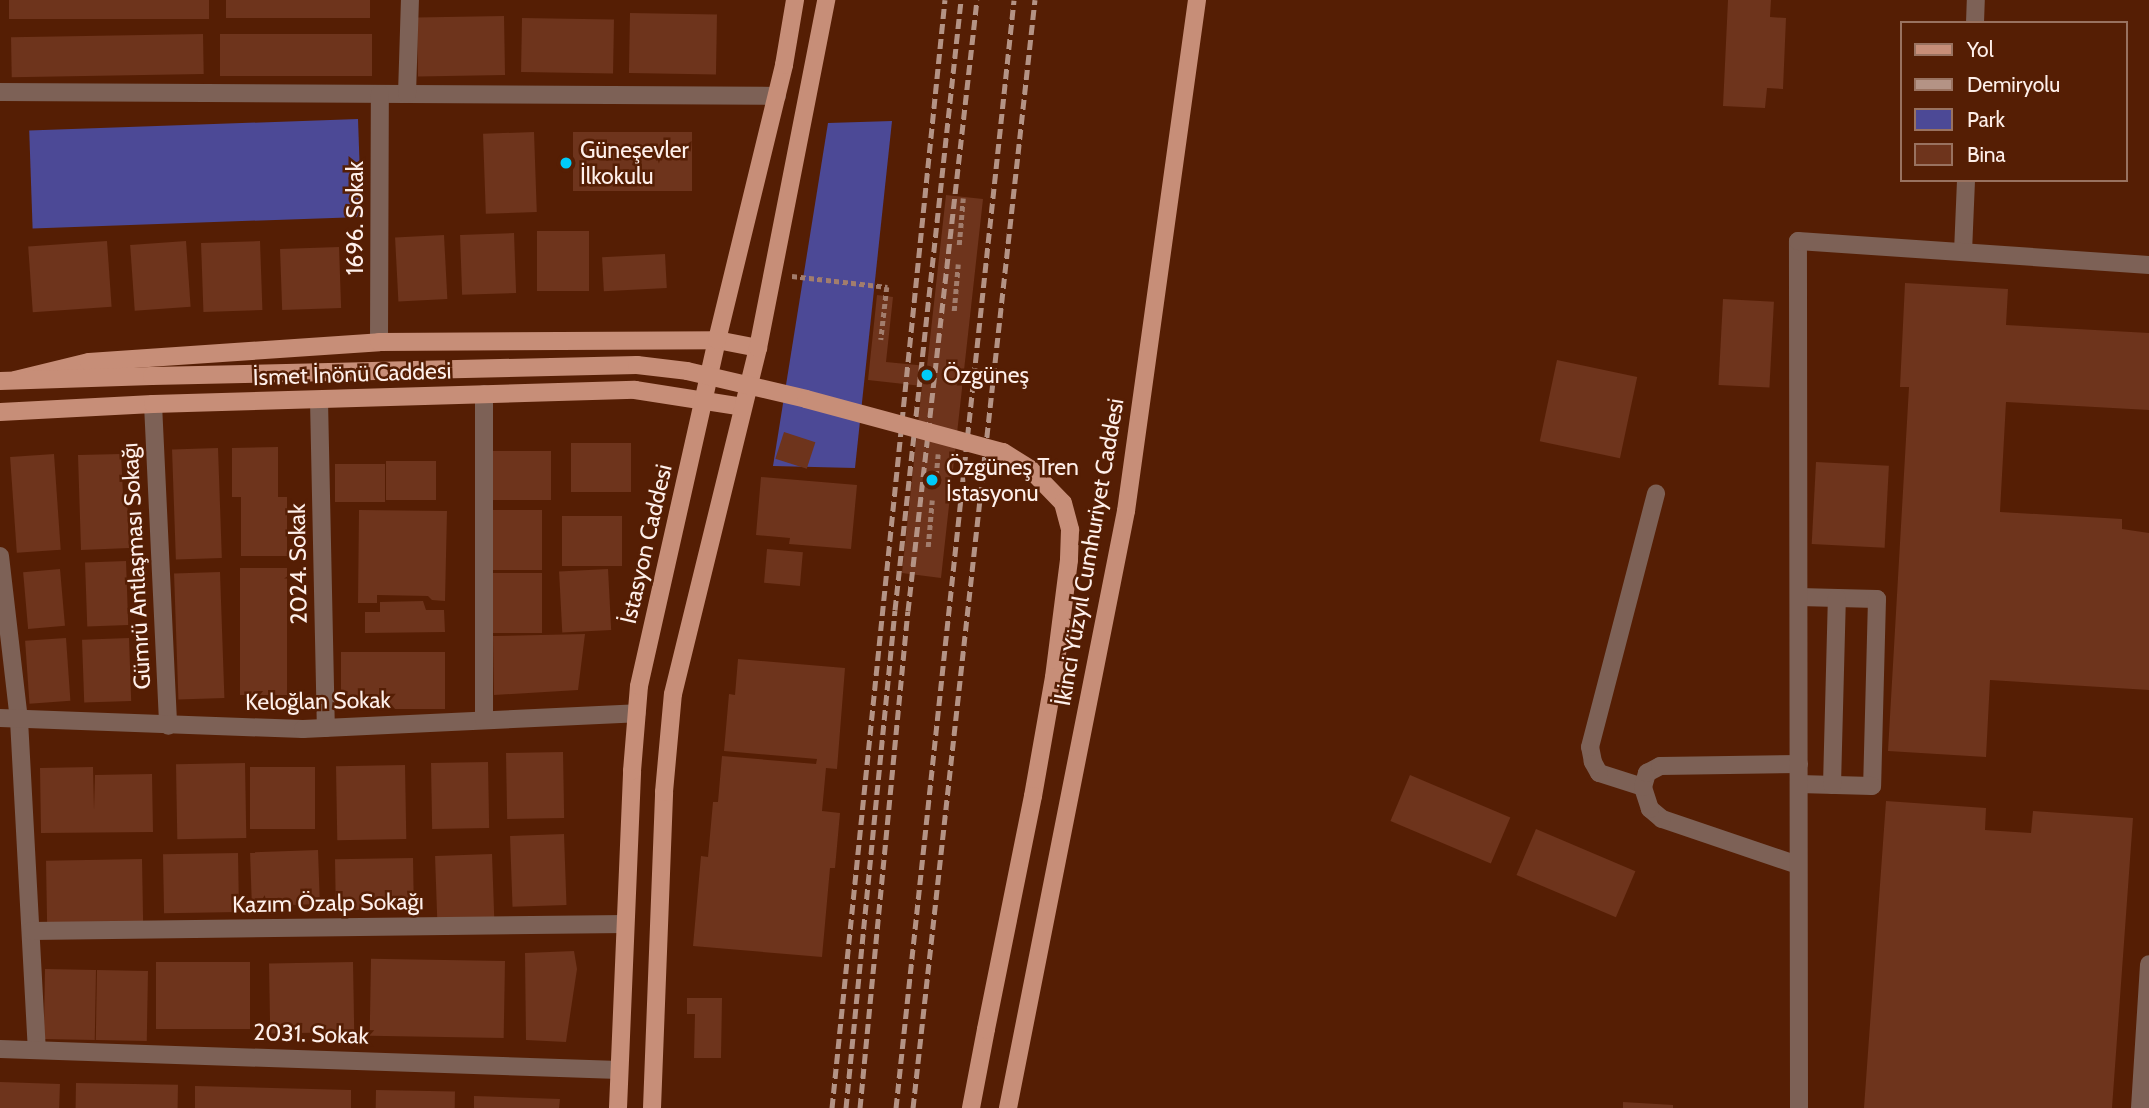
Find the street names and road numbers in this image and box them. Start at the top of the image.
street label: 1696. Sokak [341,161,369,275]
street label: İsmet İnönü Caddesi [252,357,452,391]
street label: İkinci Yüzyıl Cumhuriyet Caddesi [1048,396,1130,708]
street label: Gümrü Antlaşması Sokağı [116,442,156,690]
street label: İstasyon Caddesi [614,462,678,626]
street label: 2024. Sokak [283,503,313,625]
street label: Keloğlan Sokak [245,686,391,716]
street label: Kazım Özalp Sokağı [232,888,424,918]
street label: 2031. Sokak [253,1018,369,1050]

